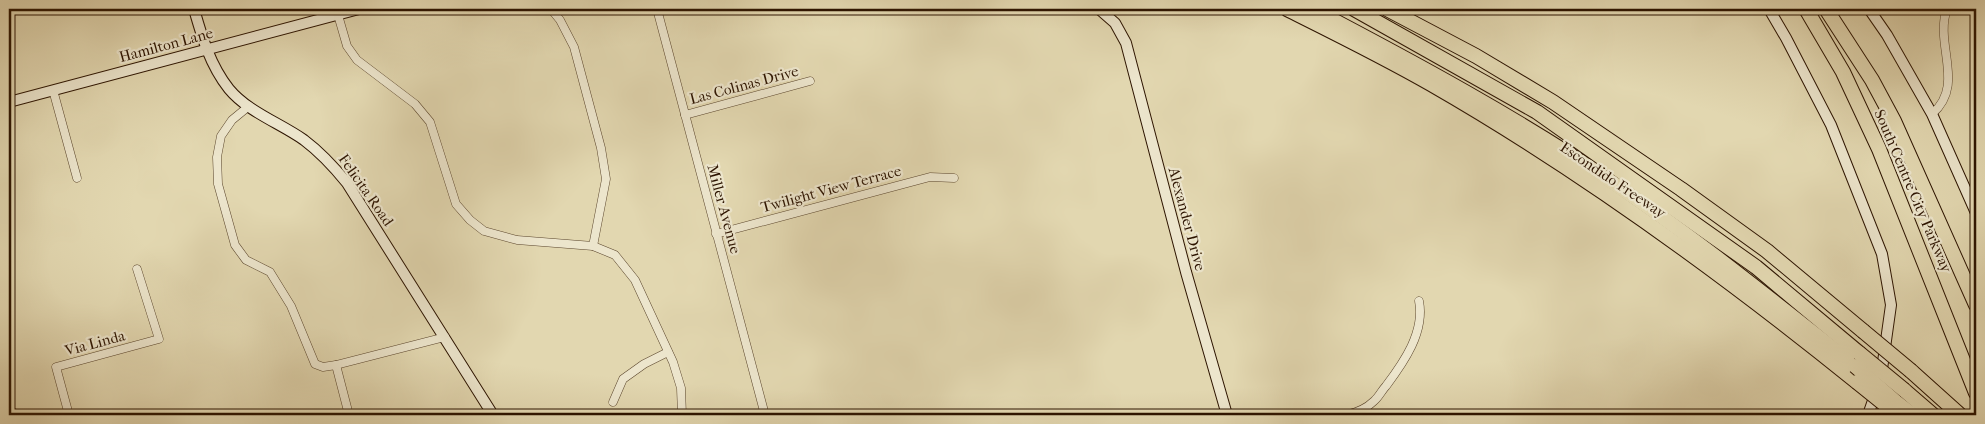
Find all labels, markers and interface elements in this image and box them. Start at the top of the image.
street label: Hamilton Lane [117,24,216,66]
street label: Las Colinas Drive [688,62,801,108]
street label: South Centre City Parkway [1870,107,1956,276]
street label: Escondido Freeway [1557,138,1670,223]
street label: Felicita Road [335,151,398,230]
street label: Twilight View Terrace [759,161,904,216]
street label: Miller Avenue [703,162,745,256]
street label: Alexander Drive [1164,164,1210,273]
street label: Via Linda [62,326,128,360]

